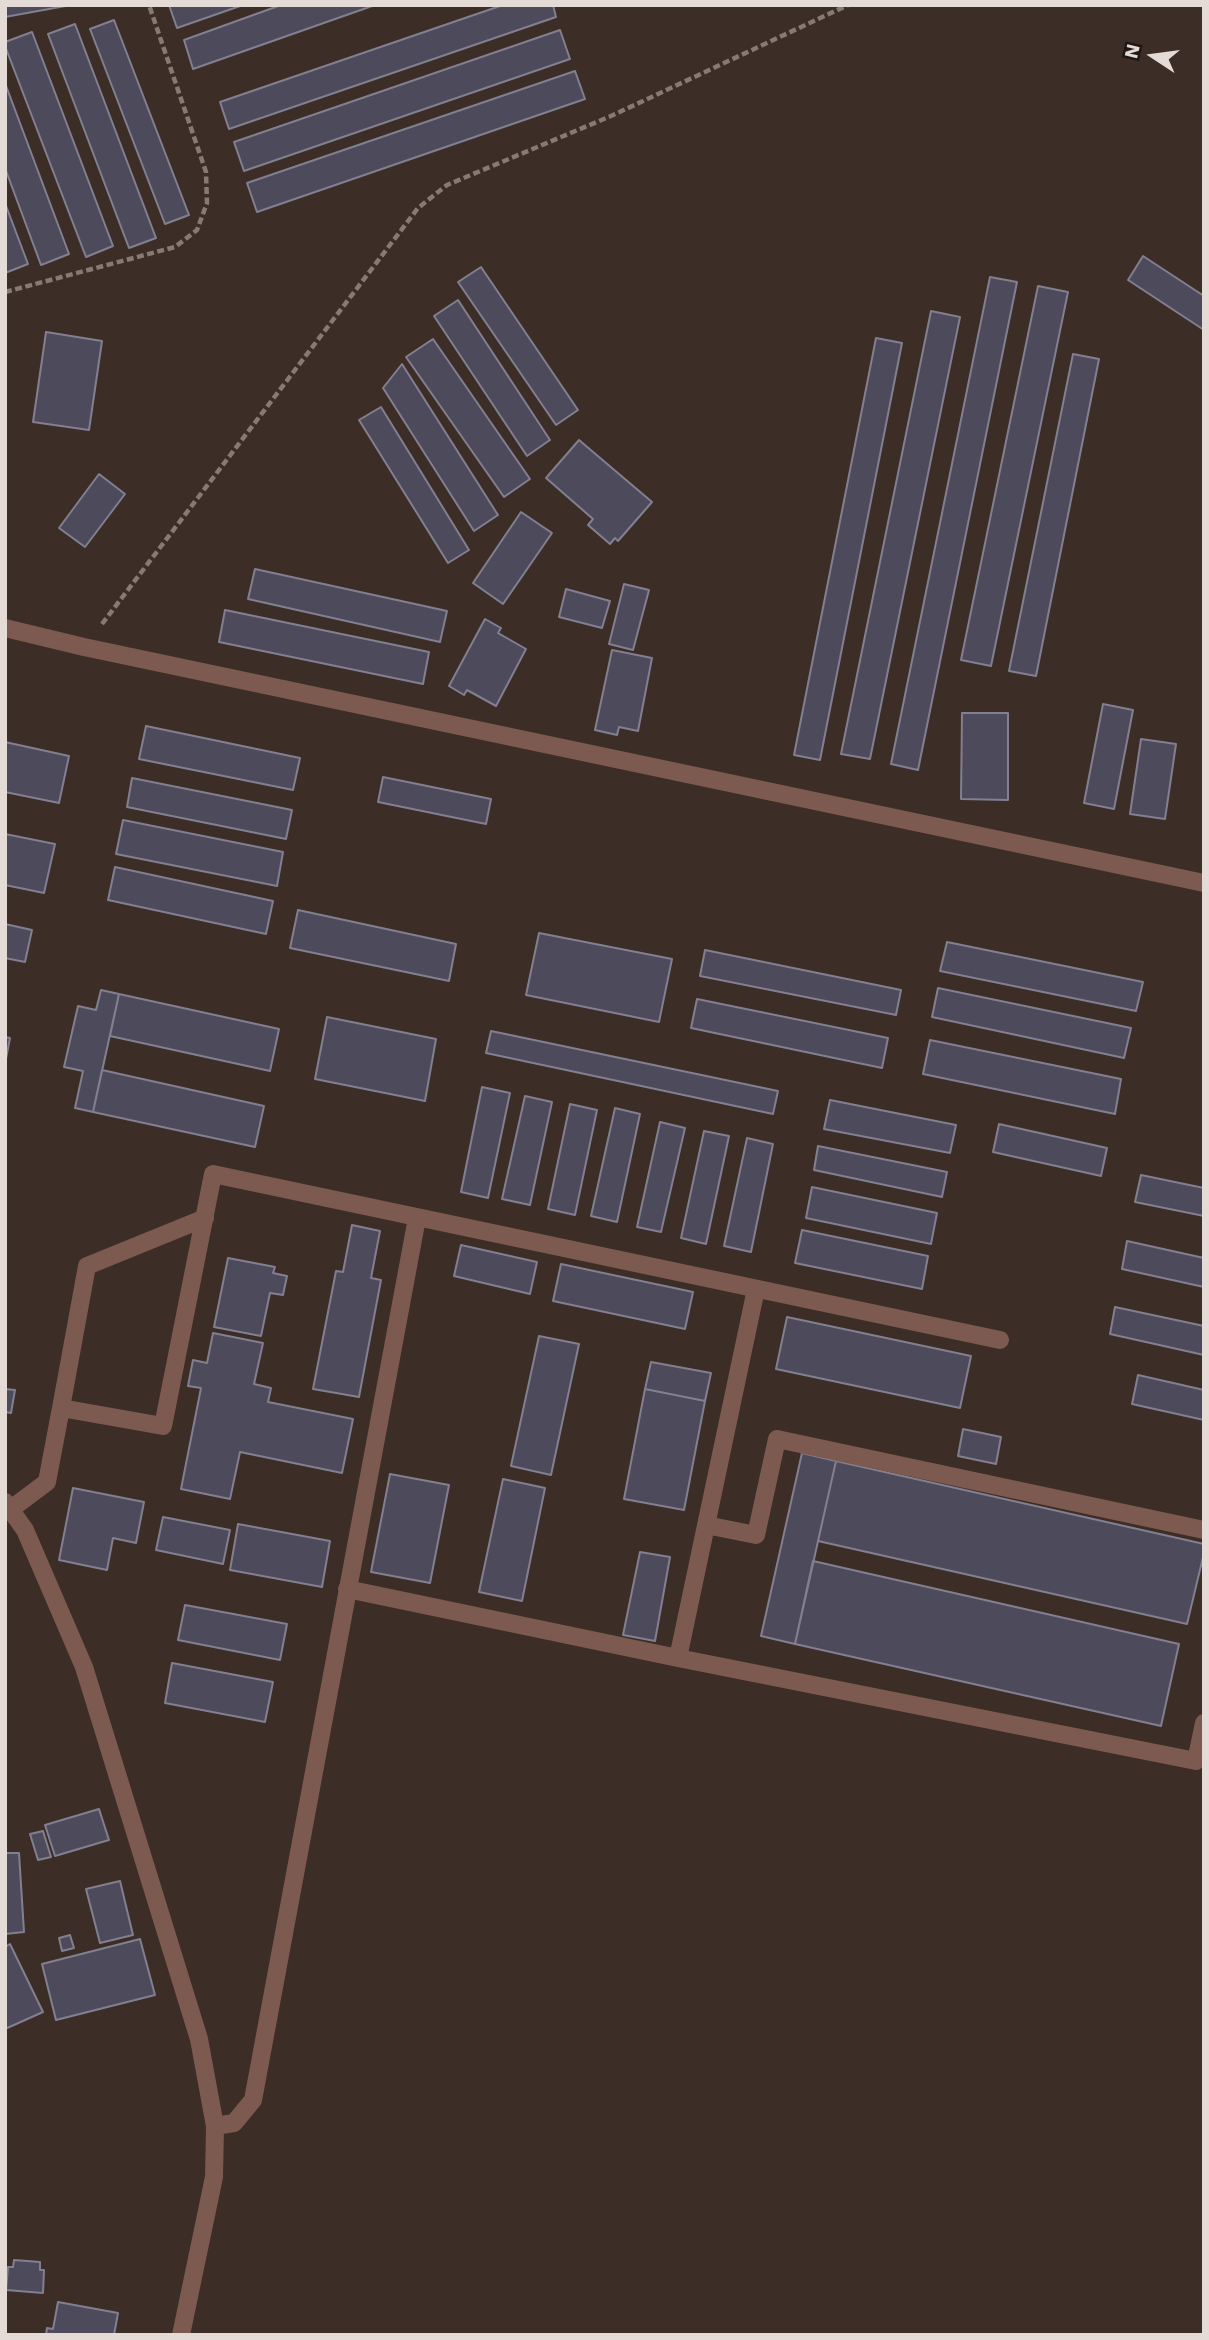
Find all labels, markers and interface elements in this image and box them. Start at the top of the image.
north arrow [1118,21,1188,91]
text: N [1119,42,1145,61]

